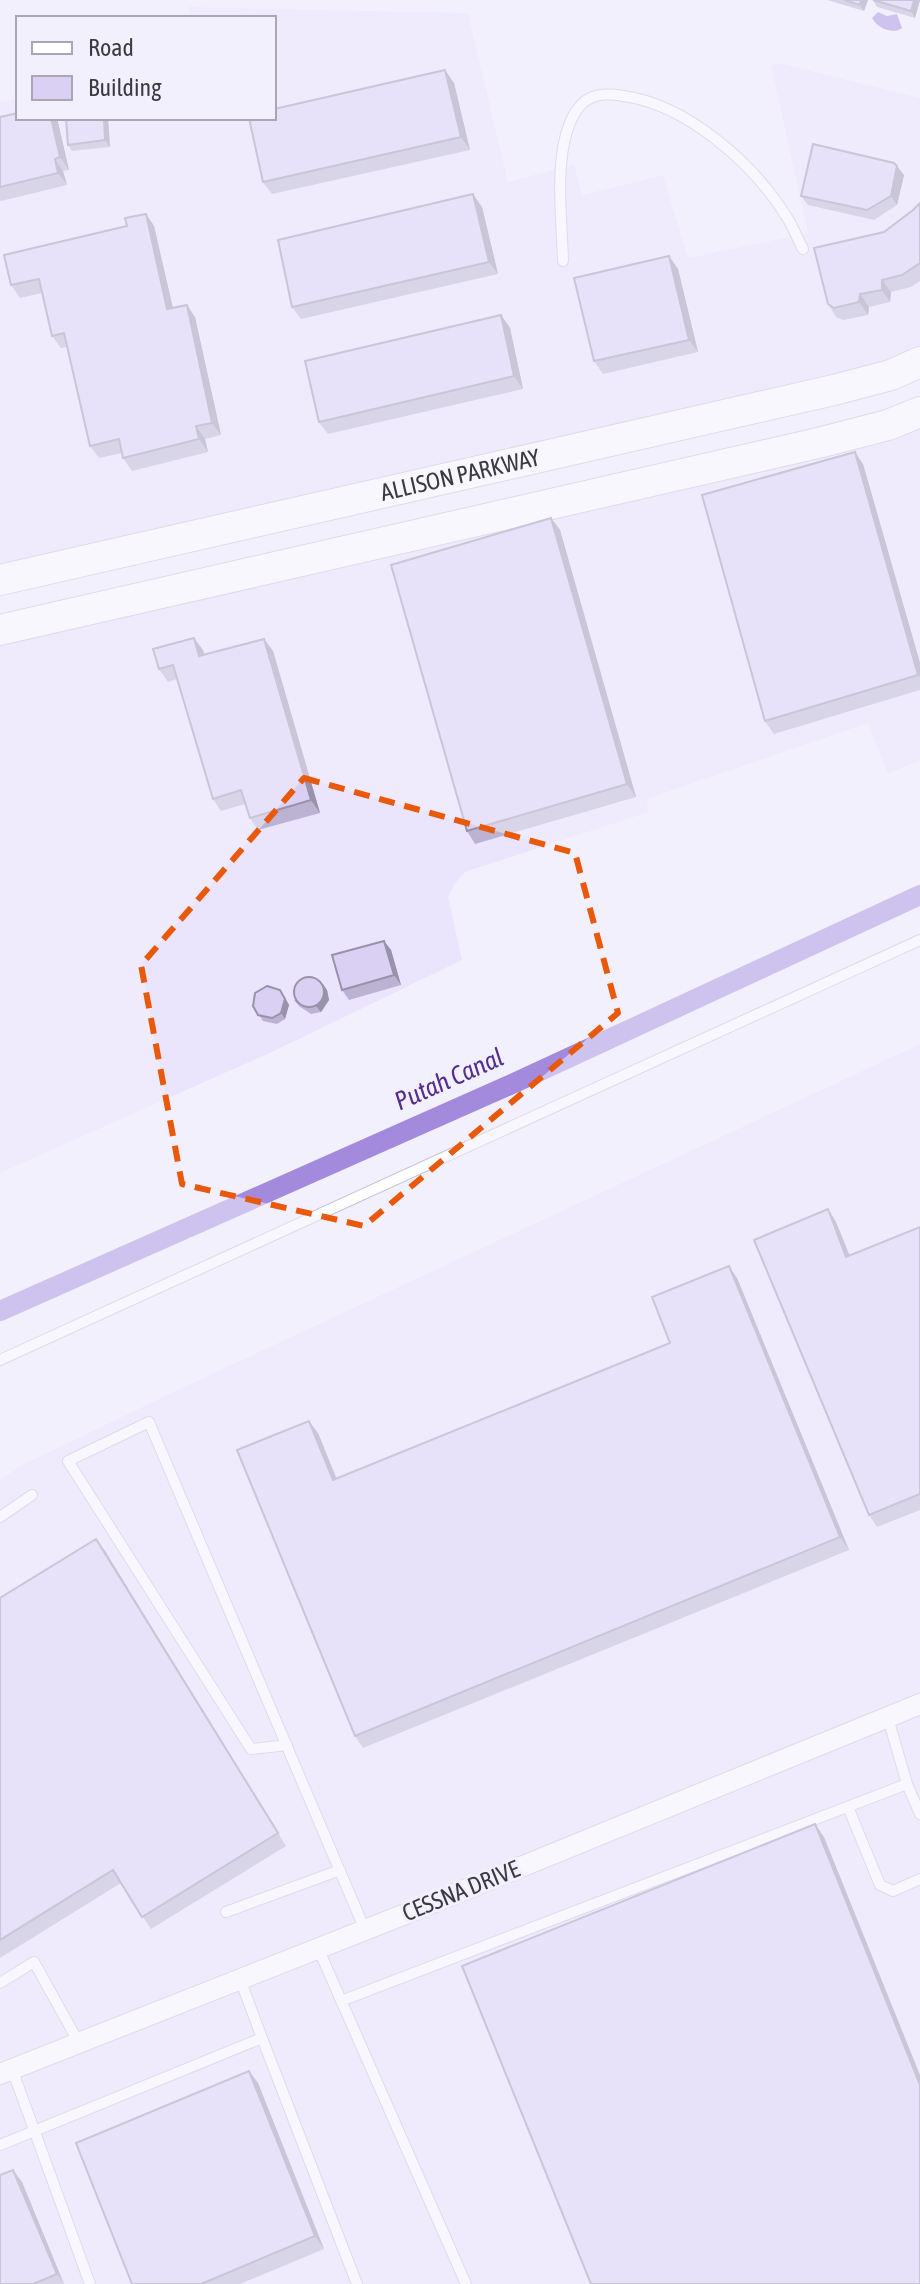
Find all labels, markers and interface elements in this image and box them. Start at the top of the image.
legend [16,16,276,120]
text: Road [88,34,134,61]
text: Building [88,74,162,101]
street label: ALLISON PARKWAY [378,443,543,506]
water label: Putah Canal [390,1042,508,1116]
street label: CESSNA DRIVE [398,1855,523,1926]

